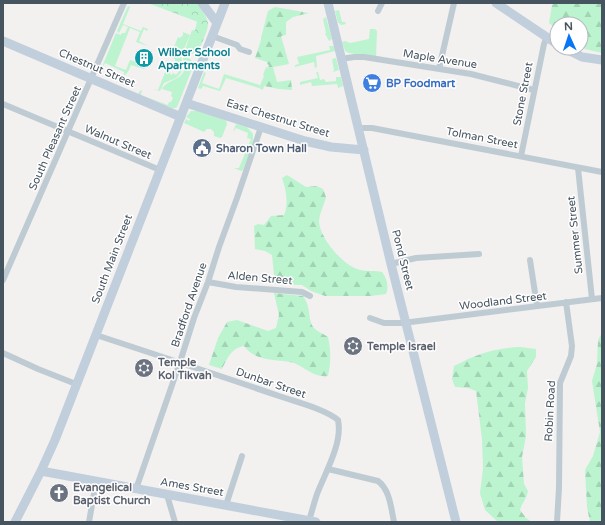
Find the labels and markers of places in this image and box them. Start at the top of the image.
place label: Wilber School Apartments [158,46,230,73]
building icon: Wilber School Apartments [133,47,155,69]
supermarket icon: BP Foodmart [361,72,383,94]
place label: BP Foodmart [386,77,456,90]
public building icon: Sharon Town Hall [191,137,213,159]
place label: Sharon Town Hall [216,142,307,155]
synagogue icon: Temple Israel [342,335,364,357]
place label: Temple Israel [366,340,436,354]
place label: Temple Kol Tikvah [157,356,212,382]
synagogue icon: Temple Kol Tikvah [133,357,155,379]
place label: Evangelical Baptist Church [73,481,151,508]
church icon: Evangelical Baptist Church [48,482,70,504]

